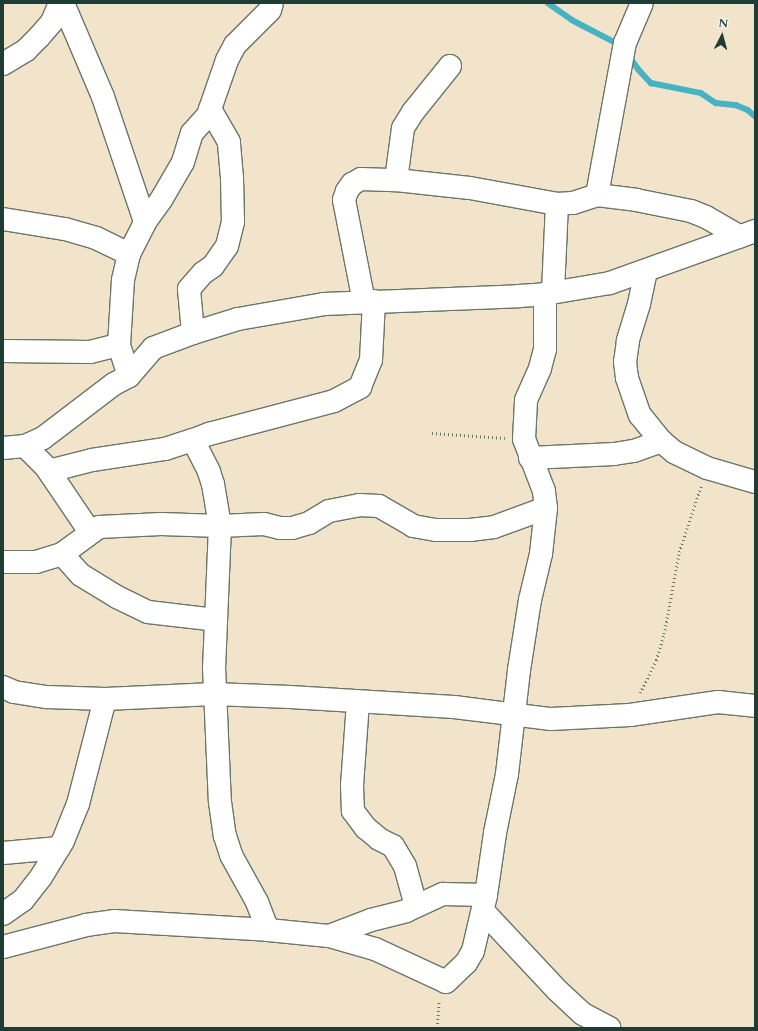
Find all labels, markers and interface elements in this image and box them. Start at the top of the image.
north arrow [702,16,742,56]
text: N [718,16,729,32]

